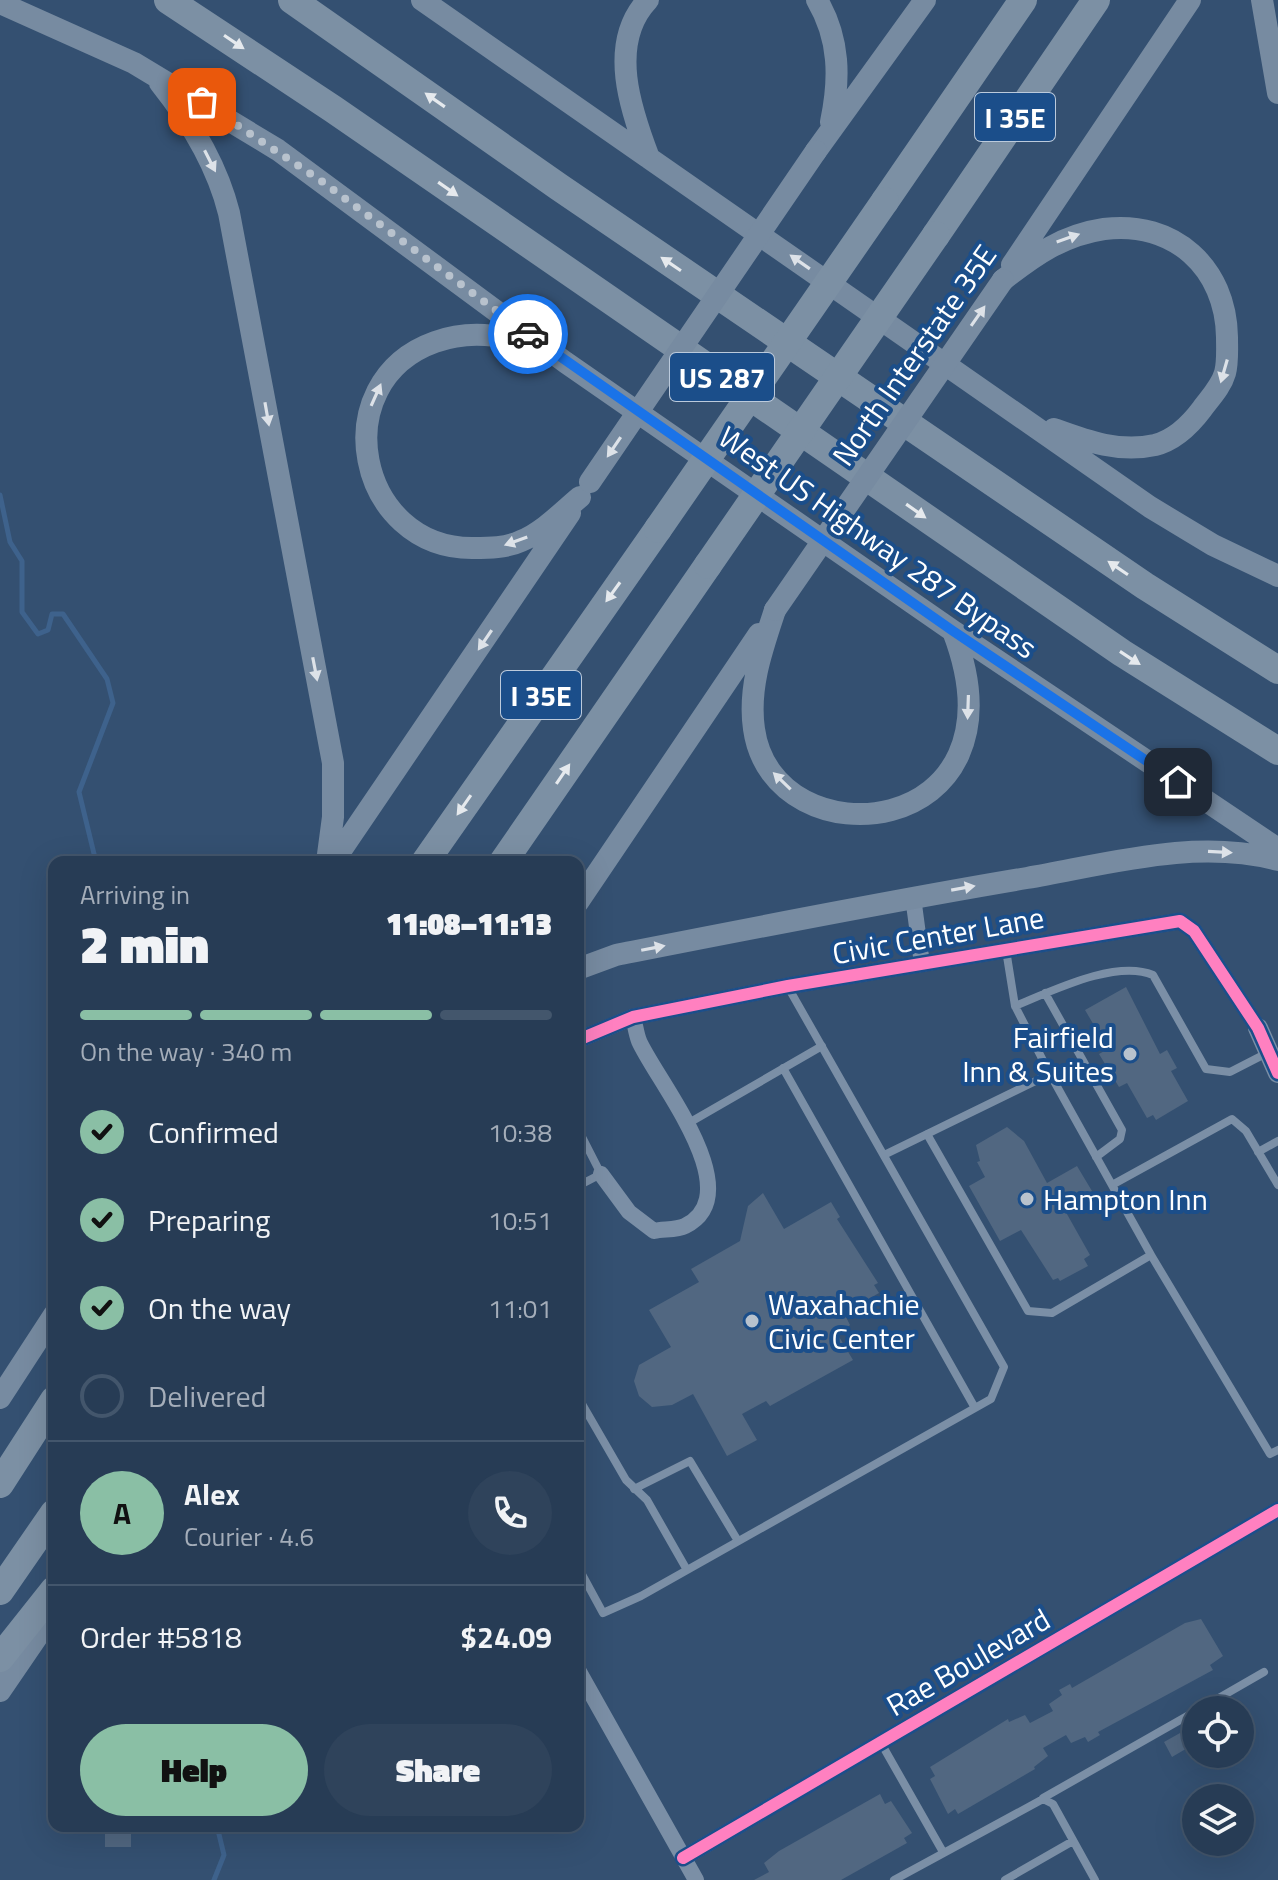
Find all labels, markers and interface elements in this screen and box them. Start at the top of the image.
one-way arrow [223,34,244,49]
pin [168,68,236,136]
icon: bag [180,80,224,124]
one-way arrow [424,93,445,108]
road number: I 35E [975,93,1055,141]
one-way arrow [203,150,216,173]
one-way arrow [438,181,459,196]
one-way arrow [1056,232,1080,244]
street label: North Interstate 35E [820,235,1008,475]
one-way arrow [789,255,810,270]
one-way arrow [661,257,682,272]
courier [488,294,568,374]
one-way arrow [970,305,985,326]
icon: car [506,312,550,356]
road number: US 287 [670,353,774,401]
one-way arrow [1217,358,1229,383]
one-way arrow [369,384,383,407]
one-way arrow [261,402,273,427]
street label: West US Highway 287 Bypass [709,414,1047,670]
one-way arrow [607,436,622,458]
one-way arrow [906,503,927,518]
one-way arrow [504,536,528,548]
one-way arrow [1107,561,1128,576]
one-way arrow [605,581,621,603]
one-way arrow [478,630,493,651]
one-way arrow [1120,651,1141,666]
one-way arrow [310,657,322,682]
road number: I 35E [501,671,581,719]
one-way arrow [962,695,975,720]
pin [1144,748,1212,816]
icon: home [1156,760,1200,804]
one-way arrow [555,764,570,785]
one-way arrow [773,772,792,791]
one-way arrow [457,795,472,816]
one-way arrow [1208,845,1233,858]
text: Arriving in [80,875,190,914]
one-way arrow [951,882,976,894]
street label: Civic Center Lane [829,894,1047,976]
text: 11:08–11:13 [386,901,552,947]
text: 2 min [80,904,209,983]
one-way arrow [641,941,666,953]
place label: Fairfield Inn & Suites [962,1014,1114,1094]
text: On the way · 340 m [80,1032,292,1071]
marker: Fairfield Inn & Suites [1121,1045,1139,1063]
text: Confirmed [148,1109,279,1155]
icon: check [80,1110,124,1154]
text: 10:38 [488,1113,552,1152]
place label: Hampton Inn [1043,1176,1208,1222]
marker: Hampton Inn [1018,1190,1036,1208]
text: Preparing [148,1197,270,1243]
icon: check [80,1198,124,1242]
text: 10:51 [488,1201,552,1240]
place label: Waxahachie Civic Center [768,1281,920,1361]
text: On the way [148,1285,291,1331]
icon: check [80,1286,124,1330]
text: 11:01 [488,1289,552,1328]
marker: Waxahachie Civic Center [743,1312,761,1330]
text: Delivered [148,1373,266,1419]
text: Alex [184,1471,240,1517]
button: phone [468,1471,552,1555]
text: A [113,1490,131,1536]
text: Courier · 4.6 [184,1517,314,1556]
street label: Rae Boulevard [878,1596,1058,1728]
text: Order #5818 [80,1614,242,1660]
text: $24.09 [460,1614,552,1660]
map controls [1182,1696,1254,1856]
button: locate [1182,1696,1254,1768]
button: Help [80,1724,308,1816]
button: Share [324,1724,552,1816]
button: layers [1182,1784,1254,1856]

